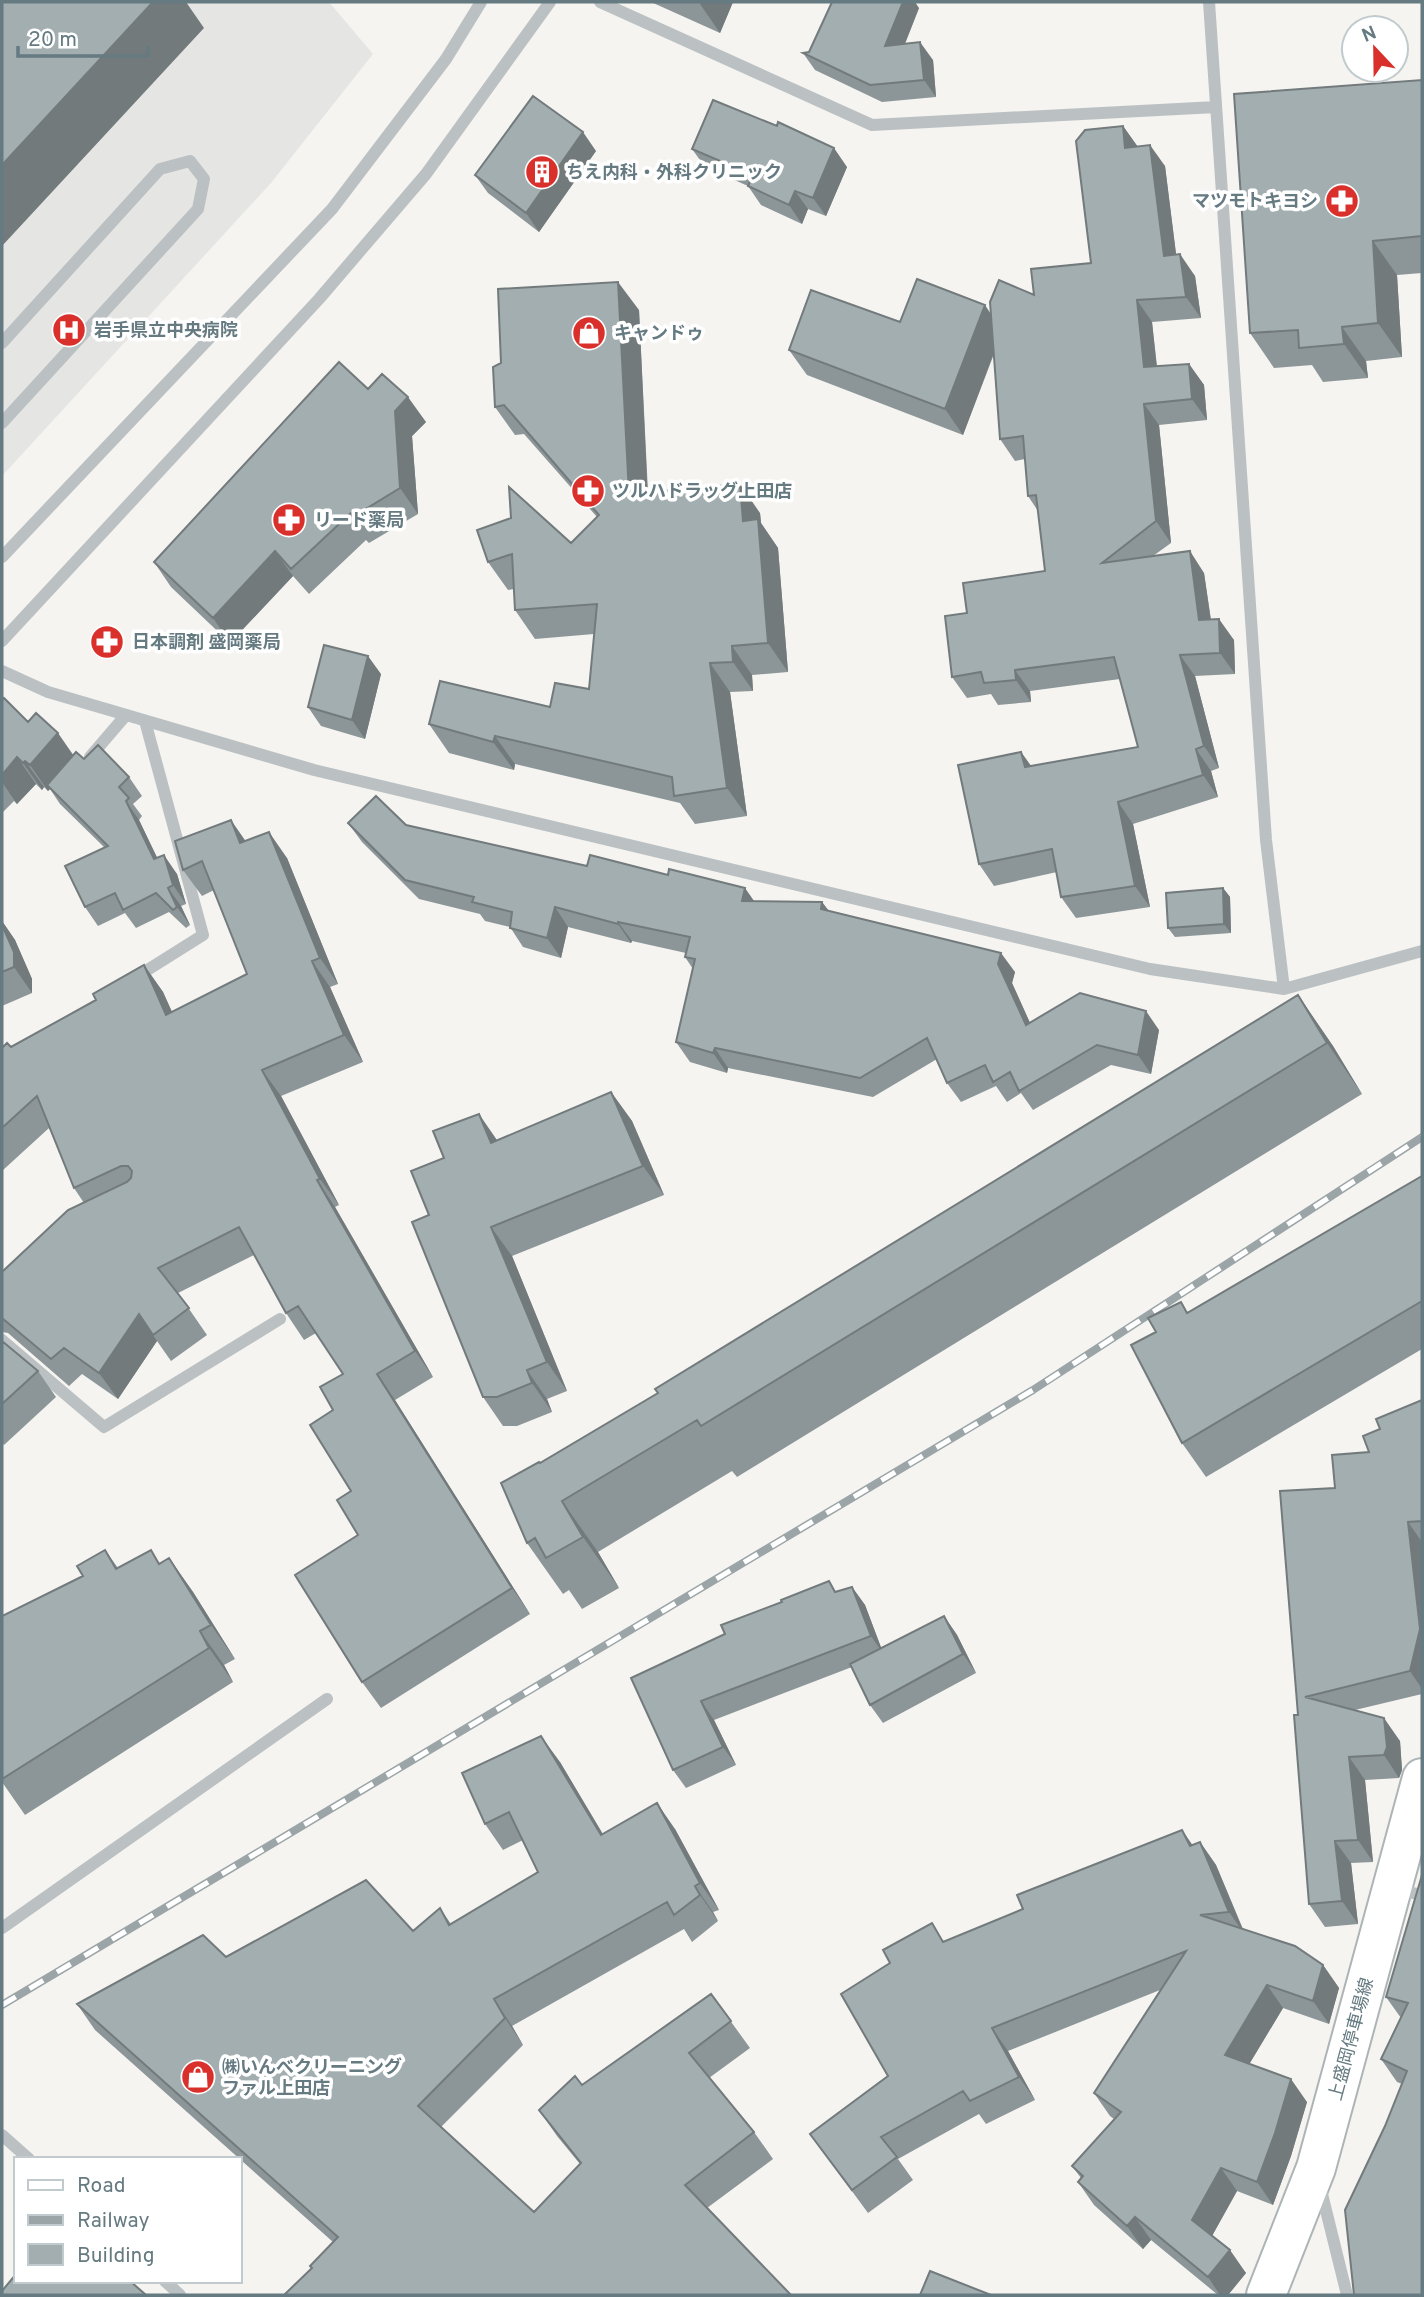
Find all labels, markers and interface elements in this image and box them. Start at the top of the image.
scale bar [18,14,147,58]
north arrow [1340,14,1410,84]
text: N [1359,21,1380,49]
text: 20 m [28,27,77,54]
building icon: ちえ内科・外科クリニック [523,153,561,191]
place label: ちえ内科・外科クリニック [566,162,782,185]
pharmacy icon: マツモトキヨシ [1323,182,1361,220]
place label: マツモトキヨシ [1192,191,1318,214]
hospital icon: 岩手県立中央病院 [50,311,88,349]
shop icon: キャンドゥ [570,314,608,352]
place label: 岩手県立中央病院 [94,320,238,343]
place label: キャンドゥ [614,323,704,346]
pharmacy icon: ツルハドラッグ上田店 [569,472,607,510]
place label: ツルハドラッグ上田店 [612,481,792,504]
pharmacy icon: リード薬局 [270,501,308,539]
place label: リード薬局 [314,510,404,533]
pharmacy icon: 日本調剤 盛岡薬局 [88,623,126,661]
place label: 日本調剤 盛岡薬局 [132,632,281,655]
street label: 上盛岡停車場線 [1325,1976,1380,2103]
place label: ㈱いんべクリーニング ファル上田店 [222,2057,402,2101]
shop icon: ㈱いんべクリーニング ファル上田店 [179,2058,217,2096]
legend [14,2157,242,2283]
text: Road [77,2173,126,2200]
text: Railway [77,2208,150,2235]
text: Building [77,2243,155,2270]

